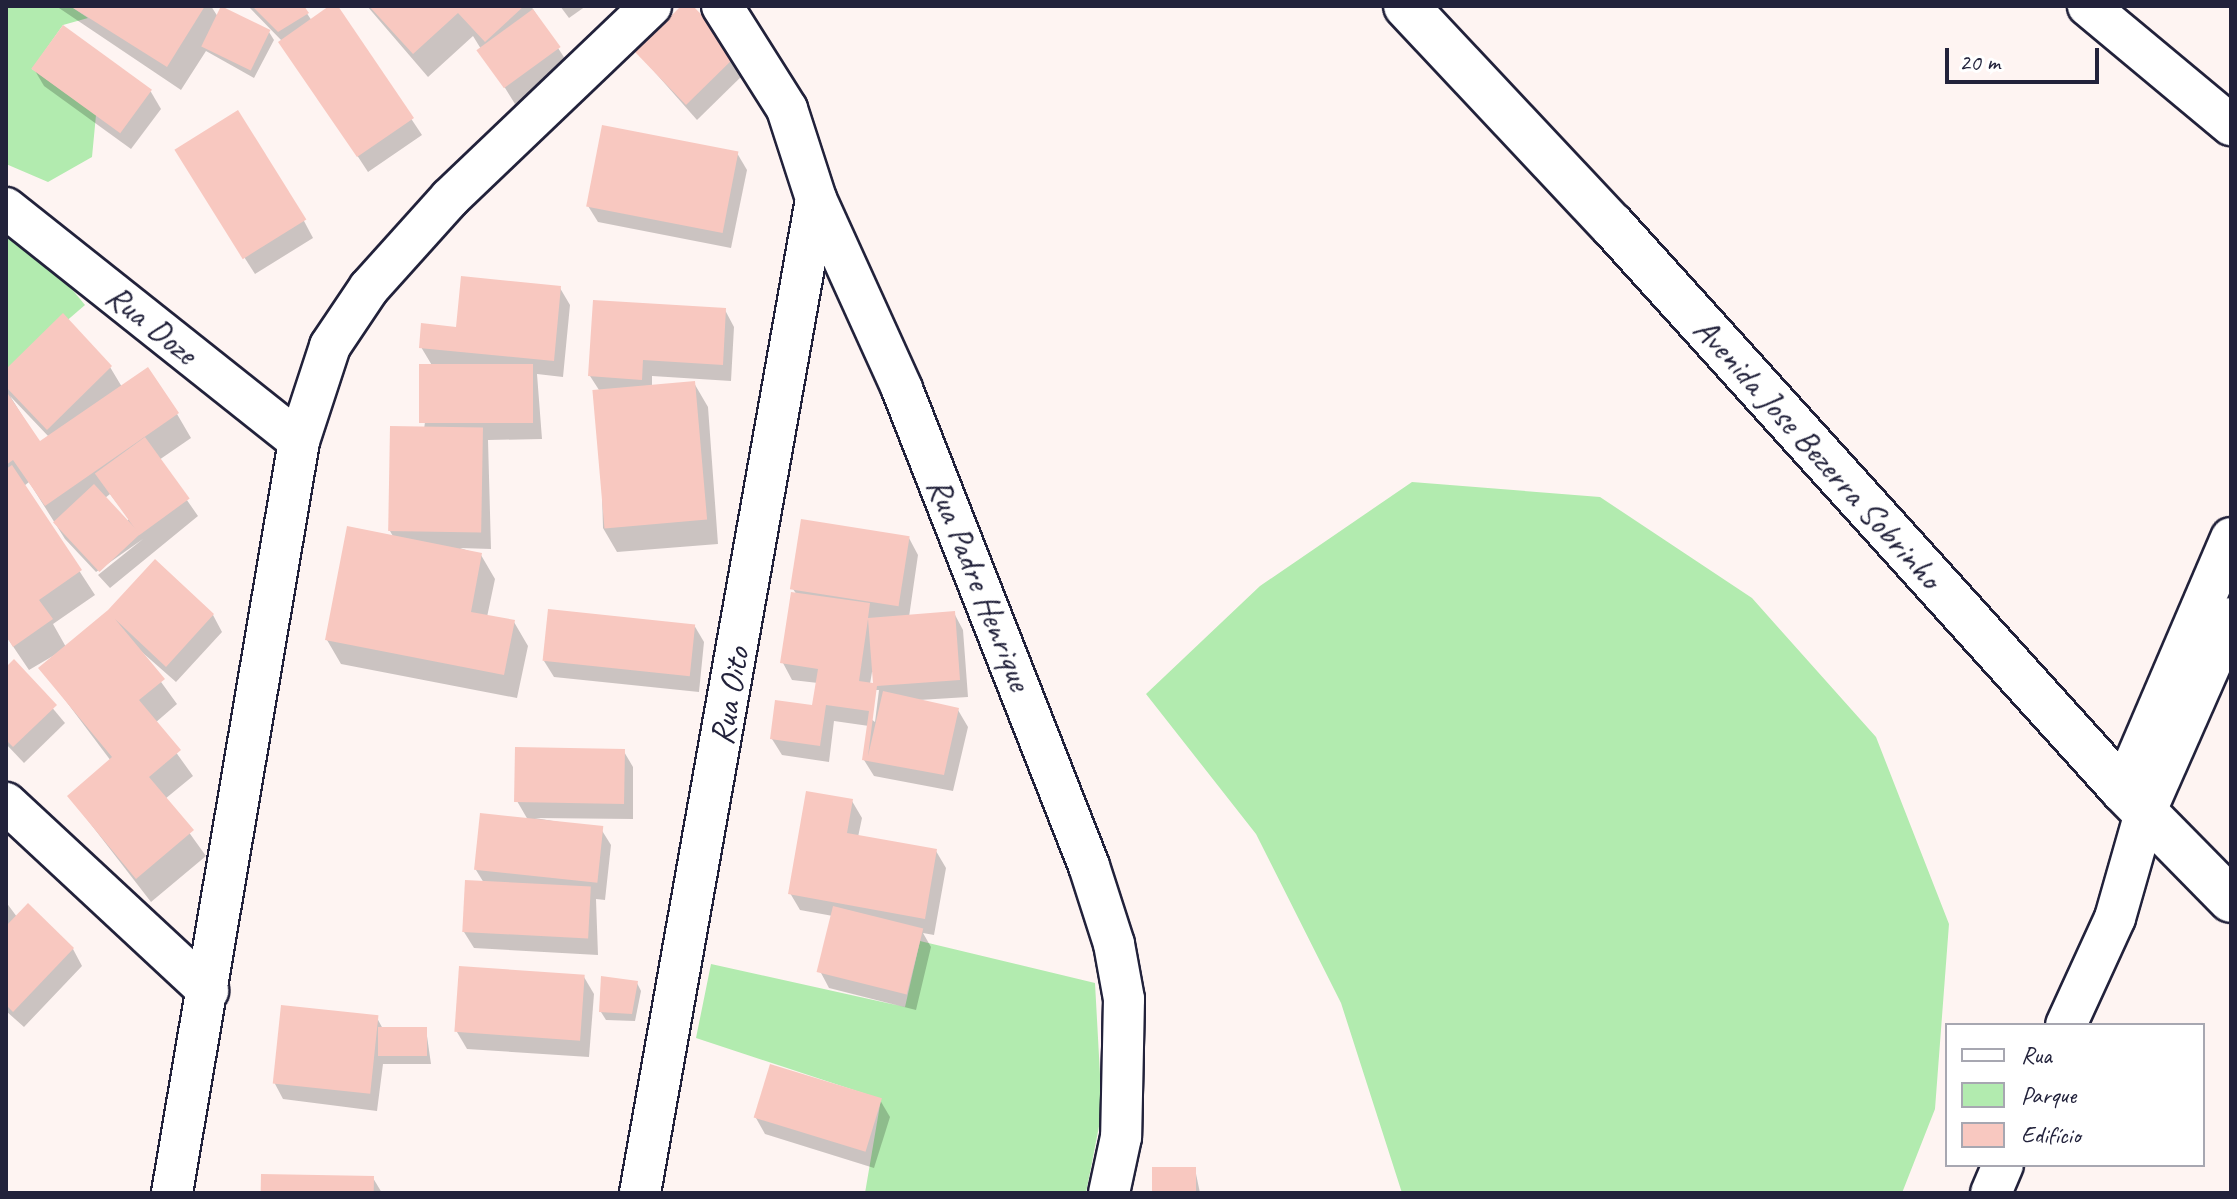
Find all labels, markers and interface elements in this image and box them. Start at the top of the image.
scale bar [1949,32,2103,82]
text: 20 m [1959,47,2000,77]
street label: Rua Doze [98,275,206,373]
street label: Avenida Jose Bezerra Sobrinho [1685,309,1951,597]
street label: Rua Padre Henrique [919,471,1041,697]
street label: Rua Oito [700,644,758,748]
legend [1945,1023,2205,1167]
text: Rua [2021,1040,2052,1070]
text: Parque [2021,1080,2076,1110]
text: Edifício [2021,1120,2081,1150]

